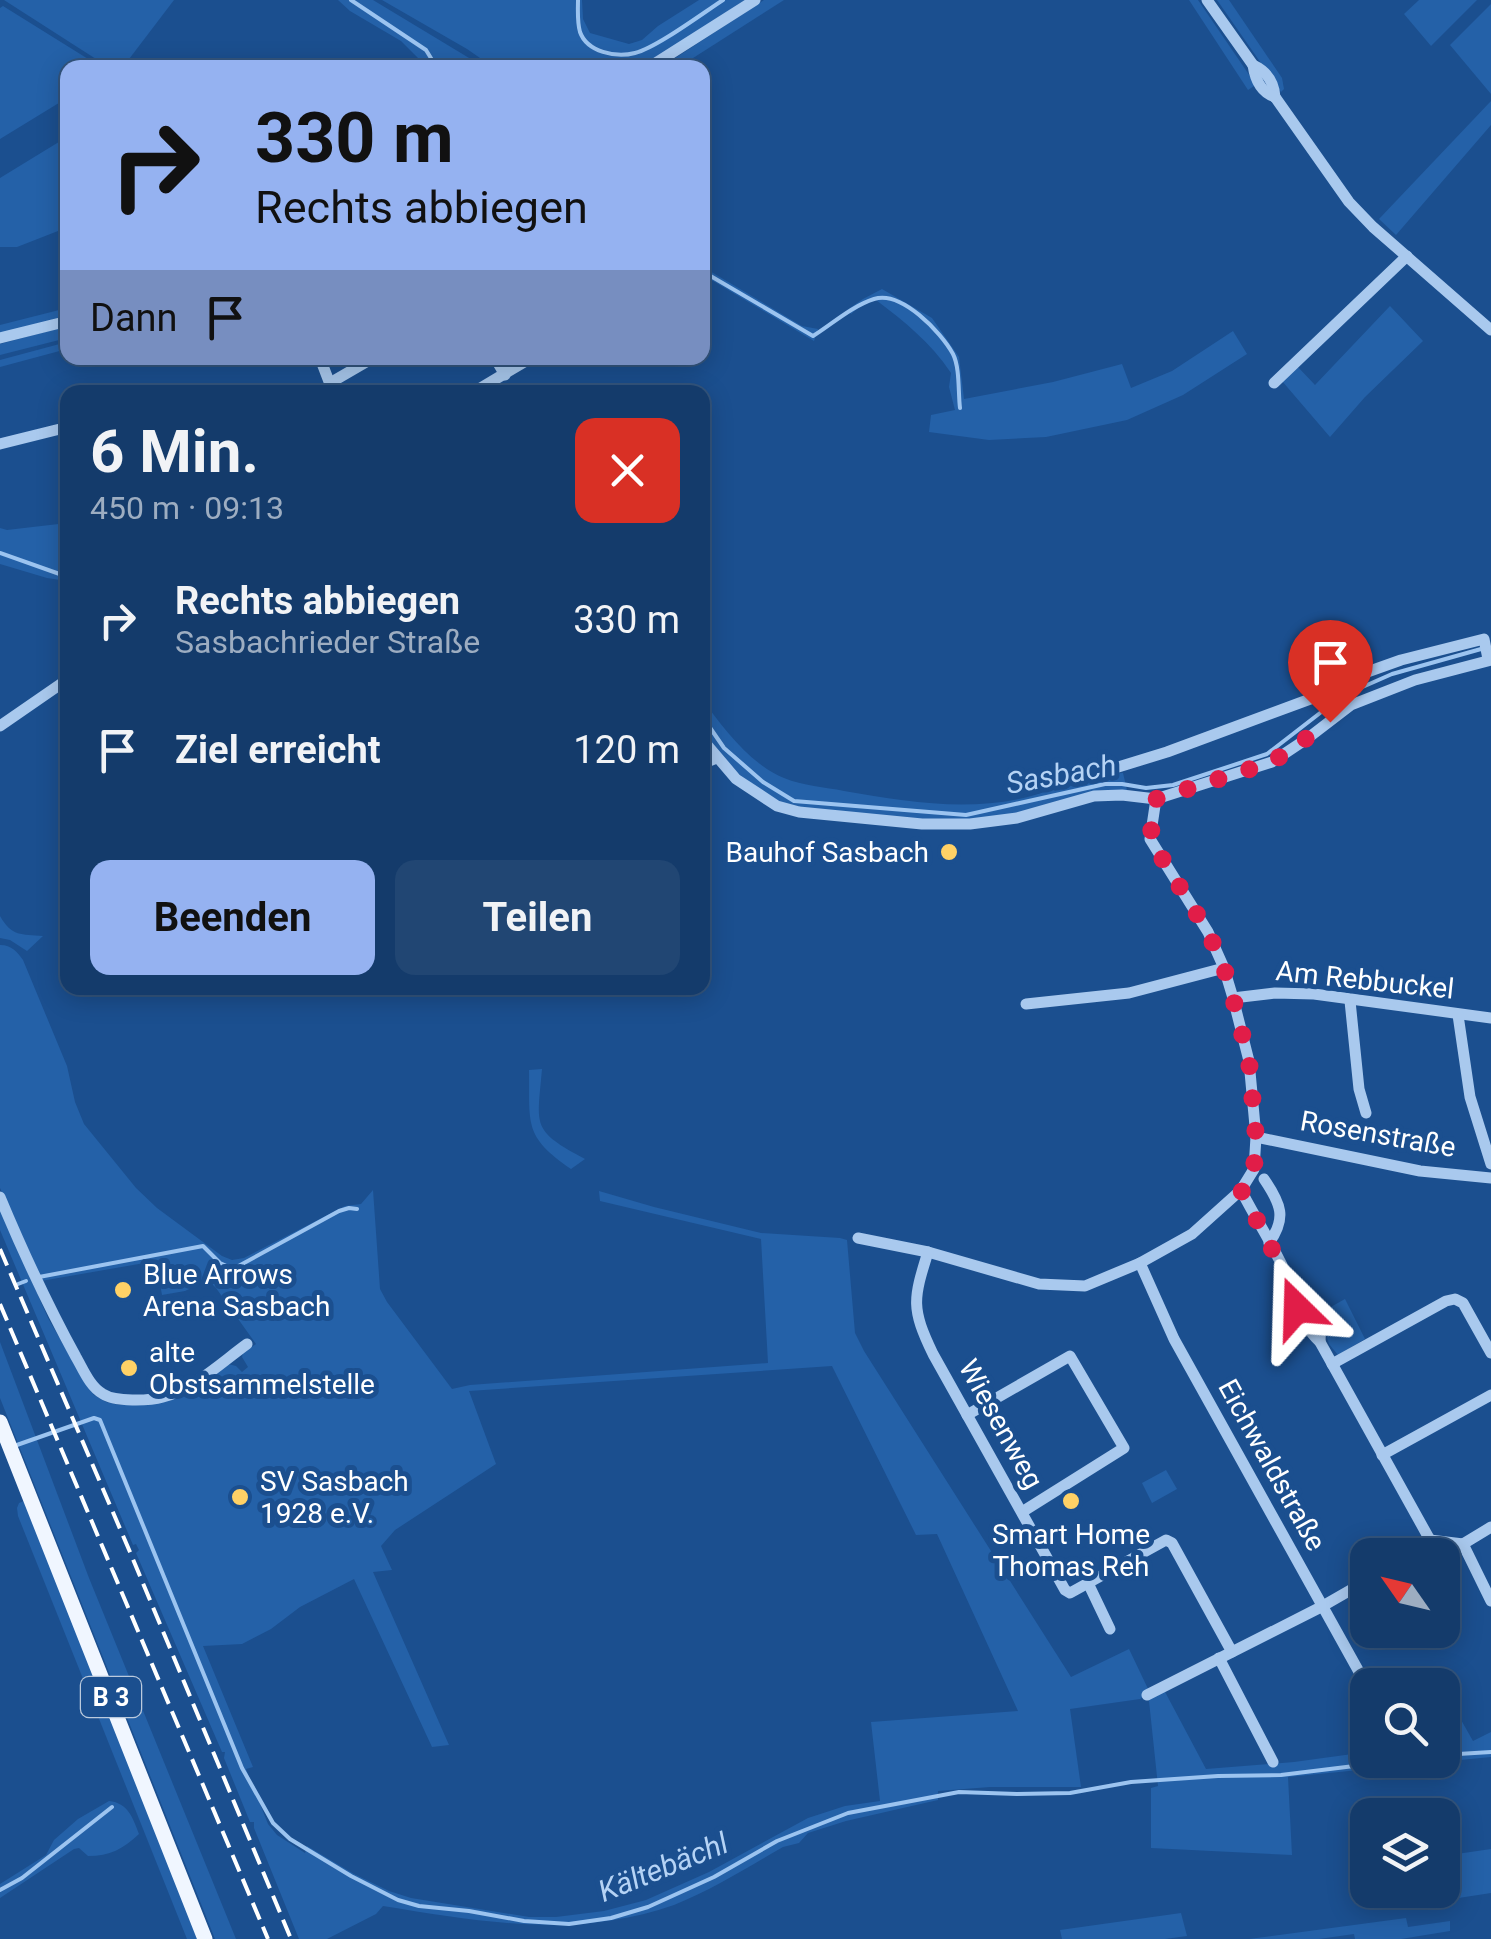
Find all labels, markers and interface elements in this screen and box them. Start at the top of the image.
text: 330 m [255,97,454,179]
icon: right [90,100,220,230]
text: Rechts abbiegen [255,181,588,234]
icon: arrive [198,290,253,345]
text: Dann [90,296,178,340]
text: 6 Min. [90,416,259,487]
button: close [575,418,680,523]
text: 450 m · 09:13 [90,489,284,527]
text: Rechts abbiegen [175,579,460,623]
icon: right [90,593,145,648]
text: 330 m [573,598,680,642]
pin [1288,620,1373,723]
text: Sasbachrieder Straße [175,623,480,661]
icon: arrive [1303,635,1358,690]
icon: arrive [90,723,145,778]
text: Ziel erreicht [175,728,381,772]
text: 120 m [573,728,680,772]
water label: Sasbach [1003,747,1119,801]
place label: Bauhof Sasbach [725,836,929,869]
marker: Bauhof Sasbach [938,841,960,863]
button: Beenden [90,860,375,975]
button: Teilen [395,860,680,975]
street label: Am Rebbuckel [1274,954,1456,1006]
street label: Rosenstraße [1298,1104,1458,1164]
position arrow [1245,1256,1349,1360]
place label: Blue Arrows Arena Sasbach [143,1258,330,1323]
marker: Blue Arrows Arena Sasbach [112,1279,134,1301]
place label: alte Obstsammelstelle [149,1336,375,1401]
street label: Wiesenweg [952,1354,1050,1494]
marker: alte Obstsammelstelle [118,1357,140,1379]
street label: Eichwaldstraße [1211,1373,1333,1557]
place label: SV Sasbach 1928 e.V. [260,1465,409,1530]
marker: SV Sasbach 1928 e.V. [229,1486,251,1508]
marker: Smart Home Thomas Reh [1060,1490,1082,1512]
place label: Smart Home Thomas Reh [992,1518,1150,1583]
north arrow [1350,1538,1460,1648]
map controls [1350,1538,1460,1908]
button: search [1350,1668,1460,1778]
road number: B 3 [81,1677,141,1717]
button: layers [1350,1798,1460,1908]
water label: Kältebächl [593,1825,734,1909]

